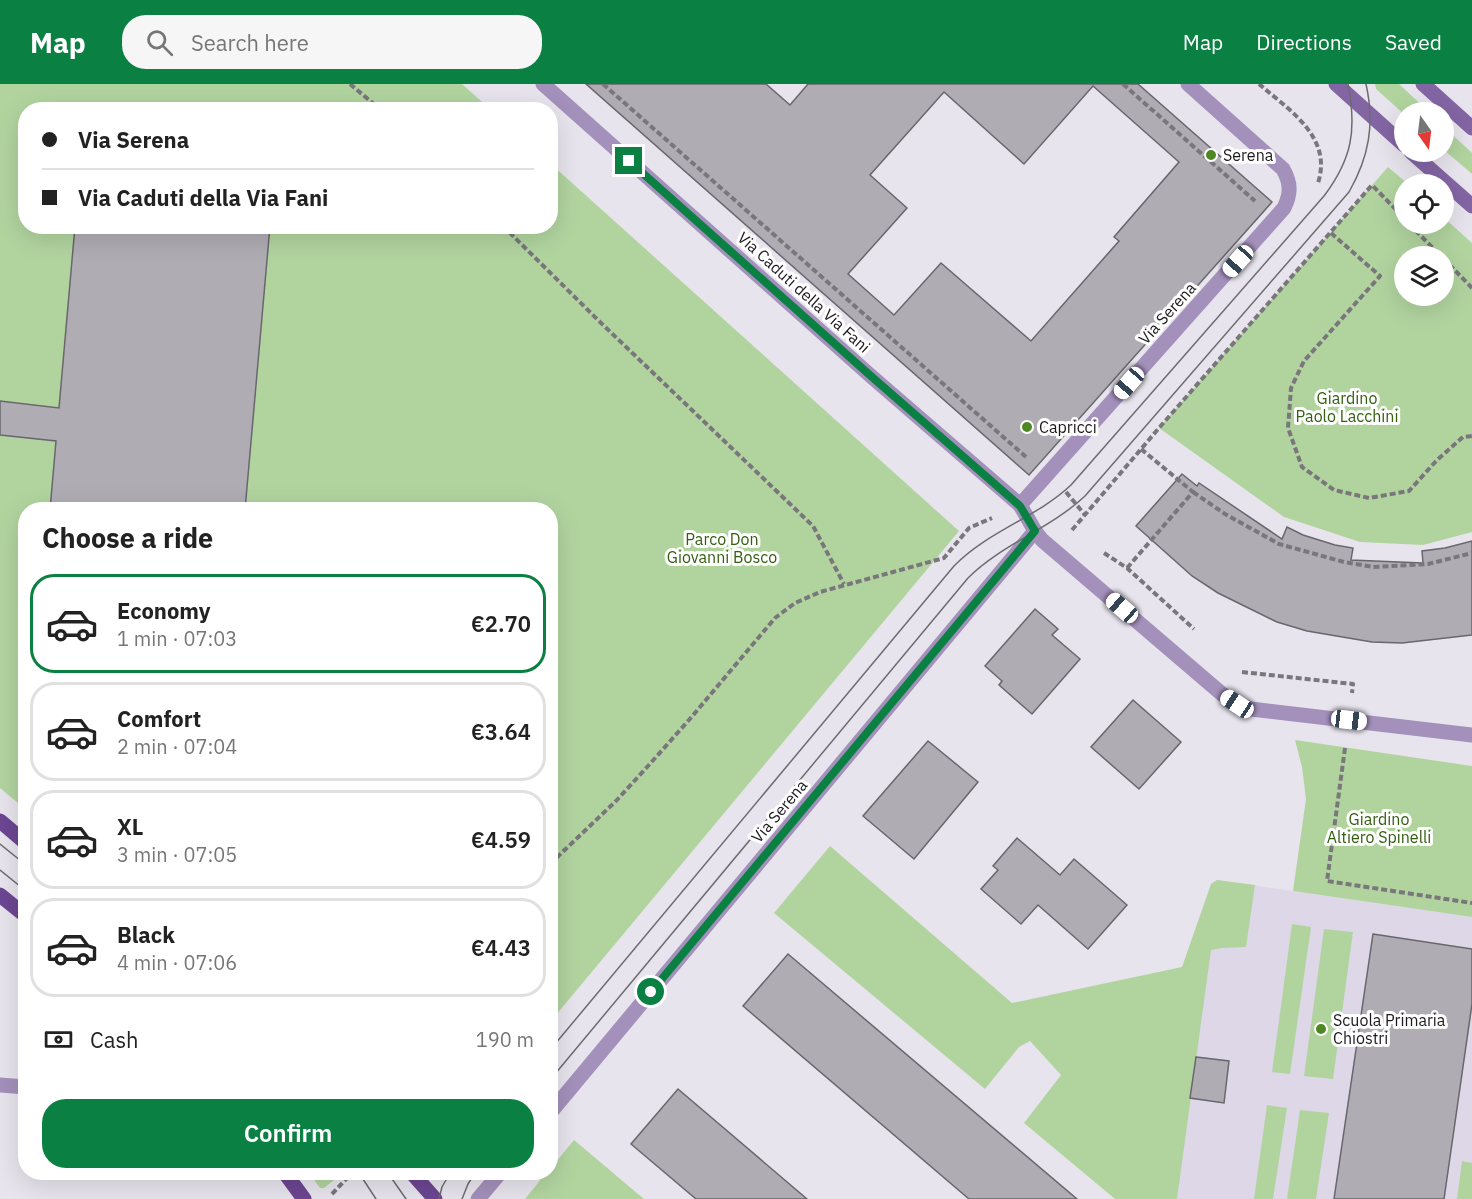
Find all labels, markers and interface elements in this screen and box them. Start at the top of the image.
search box [122,15,542,69]
text: Map [30,24,86,61]
icon: search [143,26,176,59]
text: Search here [191,28,309,57]
text: Map [1183,28,1223,56]
text: Directions [1256,28,1352,56]
text: Saved [1385,28,1442,56]
north arrow [1394,102,1454,162]
map controls [1394,102,1454,306]
text: Via Serena [78,125,189,154]
place label: Serena [1223,145,1274,165]
route end [615,147,642,174]
marker: Serena [1204,148,1218,162]
button: locate [1394,174,1454,234]
text: Via Caduti della Via Fani [78,183,328,212]
street label: Via Caduti della Via Fani [734,227,874,357]
car [1219,242,1257,280]
button: layers [1394,246,1454,306]
street label: Via Serena [1134,278,1200,348]
car [1110,364,1148,402]
park label: Giardino Paolo Lacchini [1296,388,1398,426]
place label: Capricci [1039,417,1097,437]
marker: Capricci [1020,420,1034,434]
text: Choose a ride [42,520,213,555]
park label: Parco Don Giovanni Bosco [667,529,777,567]
car [1103,589,1141,627]
text: Economy [117,596,211,625]
icon: car [45,597,99,651]
text: €2.70 [471,609,531,638]
text: 1 min · 07:03 [117,625,237,652]
car [1217,687,1257,721]
text: Comfort [117,704,201,733]
icon: car [45,705,99,759]
car [1330,709,1368,731]
text: €3.64 [471,717,531,746]
text: 2 min · 07:04 [117,733,237,760]
street label: Via Serena [747,775,811,847]
park label: Giardino Altiero Spinelli [1327,809,1431,847]
text: XL [117,812,143,841]
icon: car [45,813,99,867]
text: €4.59 [471,825,531,854]
text: 3 min · 07:05 [117,841,237,868]
text: Black [117,920,175,949]
icon: car [45,921,99,975]
text: €4.43 [471,933,531,962]
text: 4 min · 07:06 [117,949,237,976]
route start [637,978,664,1005]
place label: Scuola Primaria Chiostri [1333,1010,1446,1048]
marker: Scuola Primaria Chiostri [1314,1022,1328,1036]
icon: cash [42,1023,75,1056]
text: Cash [90,1025,139,1054]
text: 190 m [476,1026,534,1053]
button: Confirm [42,1099,534,1168]

